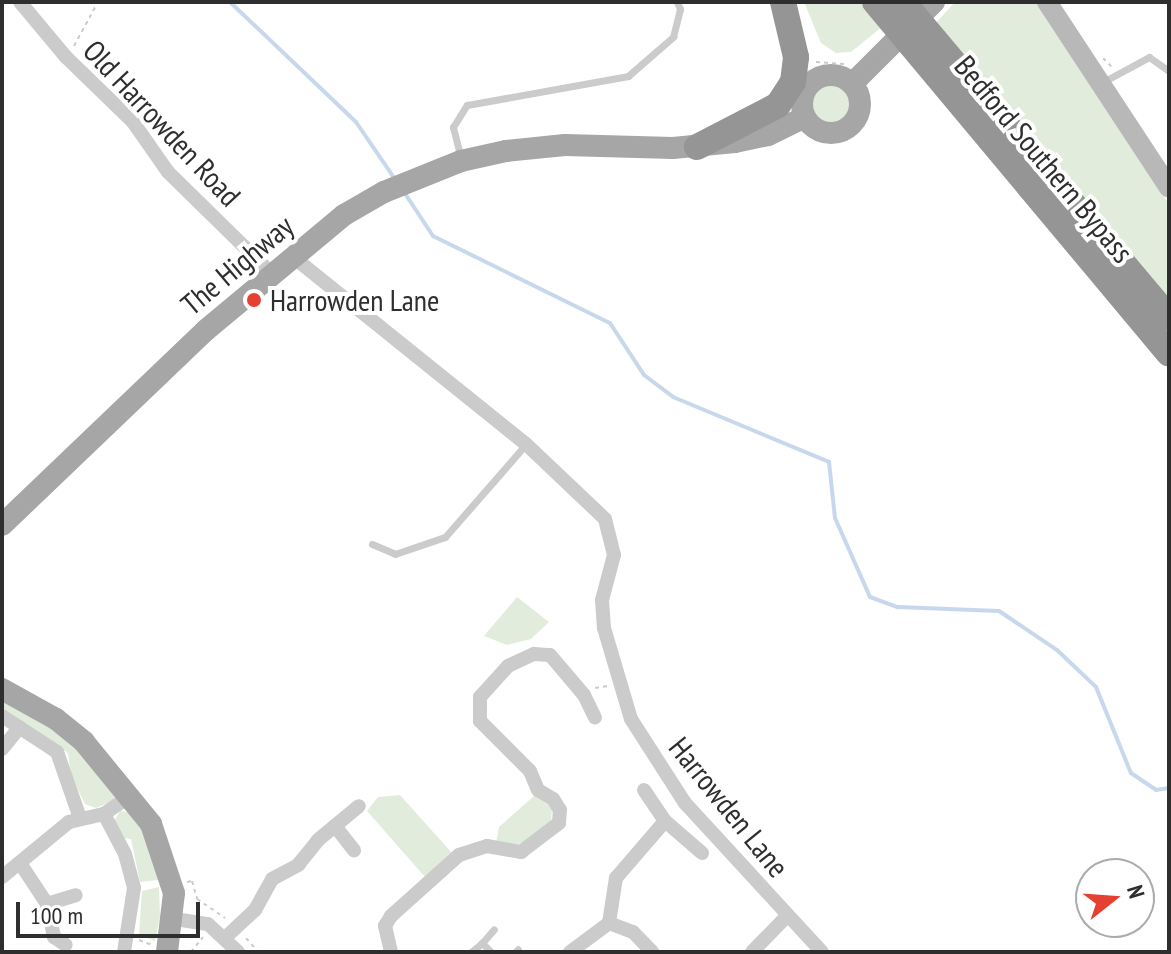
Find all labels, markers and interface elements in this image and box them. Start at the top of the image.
street label: Old Harrowden Road [76,33,248,213]
street label: Bedford Southern Bypass [947,48,1141,270]
street label: The Highway [174,208,300,322]
place label: Harrowden Lane [270,282,439,318]
marker: Harrowden Lane [245,291,263,309]
street label: Harrowden Lane [662,730,796,884]
north arrow [1075,858,1155,938]
text: N [1121,882,1151,901]
scale bar [20,886,204,936]
text: 100 m [30,900,83,931]

